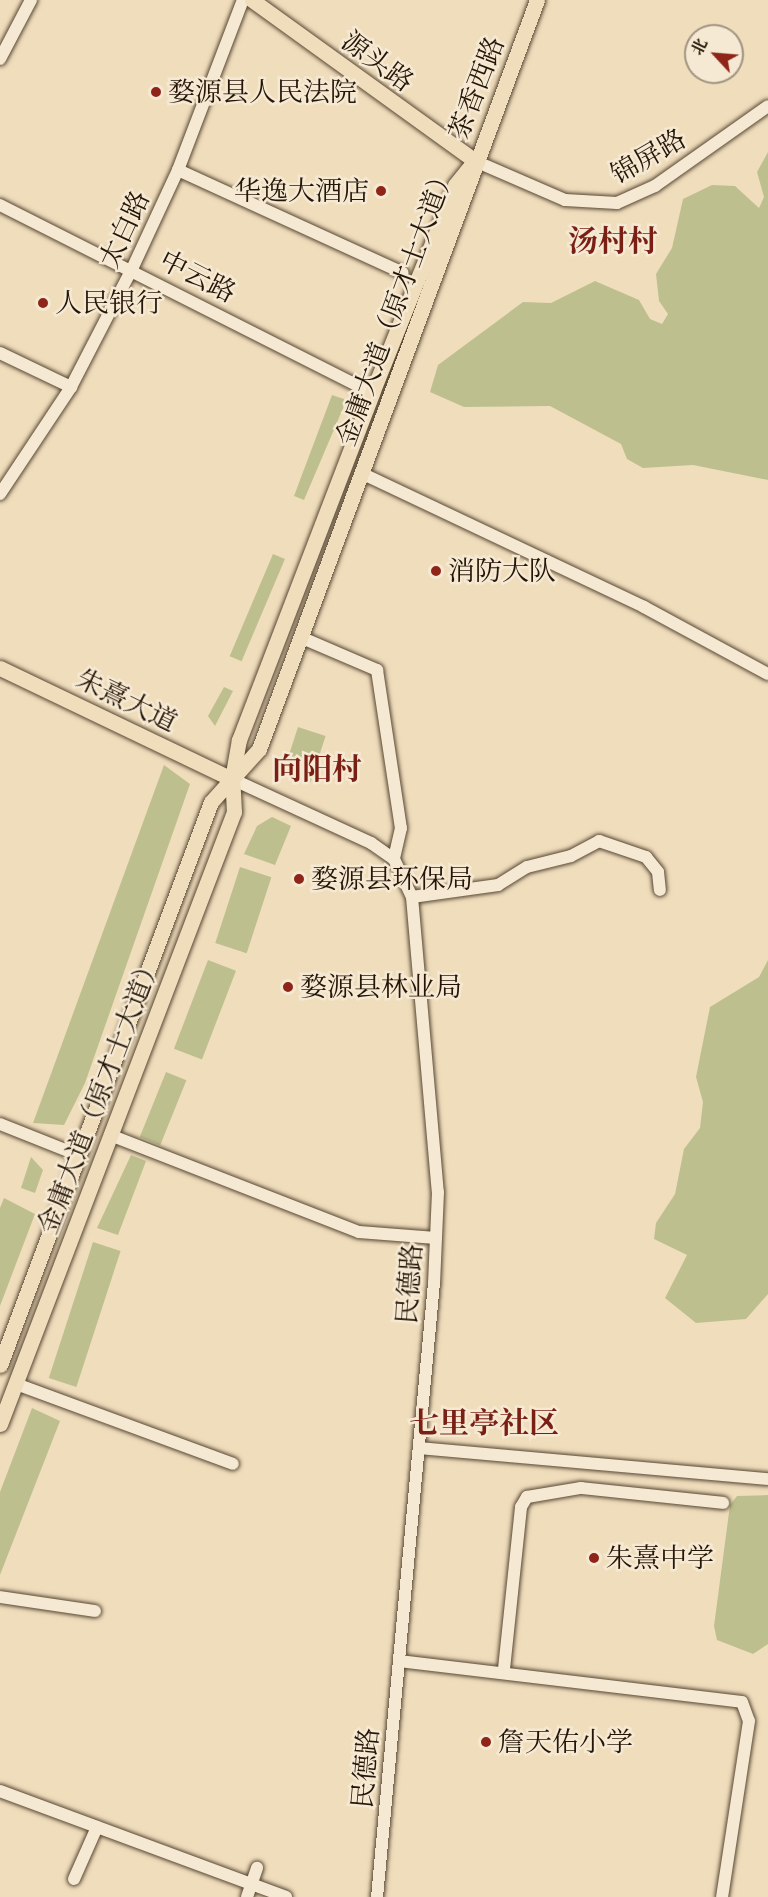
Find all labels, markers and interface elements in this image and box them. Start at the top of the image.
street label: 源头路 [336,24,420,98]
north arrow [684,24,744,84]
street label: 茶香西路 [442,32,510,144]
text: 北 [686,35,712,59]
place label: 婺源县人民法院 [168,76,357,108]
marker: 婺源县人民法院 [149,85,163,99]
street label: 锦屏路 [605,122,691,190]
street label: 金庸大道（原才士大道） [329,160,461,450]
place label: 华逸大酒店 [234,175,369,207]
marker: 华逸大酒店 [374,184,388,198]
street label: 太白路 [92,185,156,273]
district label: 汤村村 [568,223,658,259]
street label: 中云路 [155,243,241,309]
place label: 人民银行 [55,287,163,319]
marker: 人民银行 [36,296,50,310]
place label: 消防大队 [448,555,556,587]
marker: 消防大队 [429,564,443,578]
street label: 朱熹大道 [71,662,183,738]
district label: 向阳村 [272,751,362,787]
place label: 婺源县环保局 [311,863,473,895]
marker: 婺源县环保局 [292,872,306,886]
street label: 金庸大道（原才士大道） [31,950,167,1238]
place label: 婺源县林业局 [300,971,462,1003]
marker: 婺源县林业局 [281,980,295,994]
street label: 民德路 [390,1242,428,1326]
district label: 七里亭社区 [409,1405,559,1441]
place label: 朱熹中学 [606,1542,714,1574]
marker: 朱熹中学 [587,1551,601,1565]
street label: 民德路 [345,1726,385,1810]
place label: 詹天佑小学 [498,1726,633,1758]
marker: 詹天佑小学 [479,1735,493,1749]

